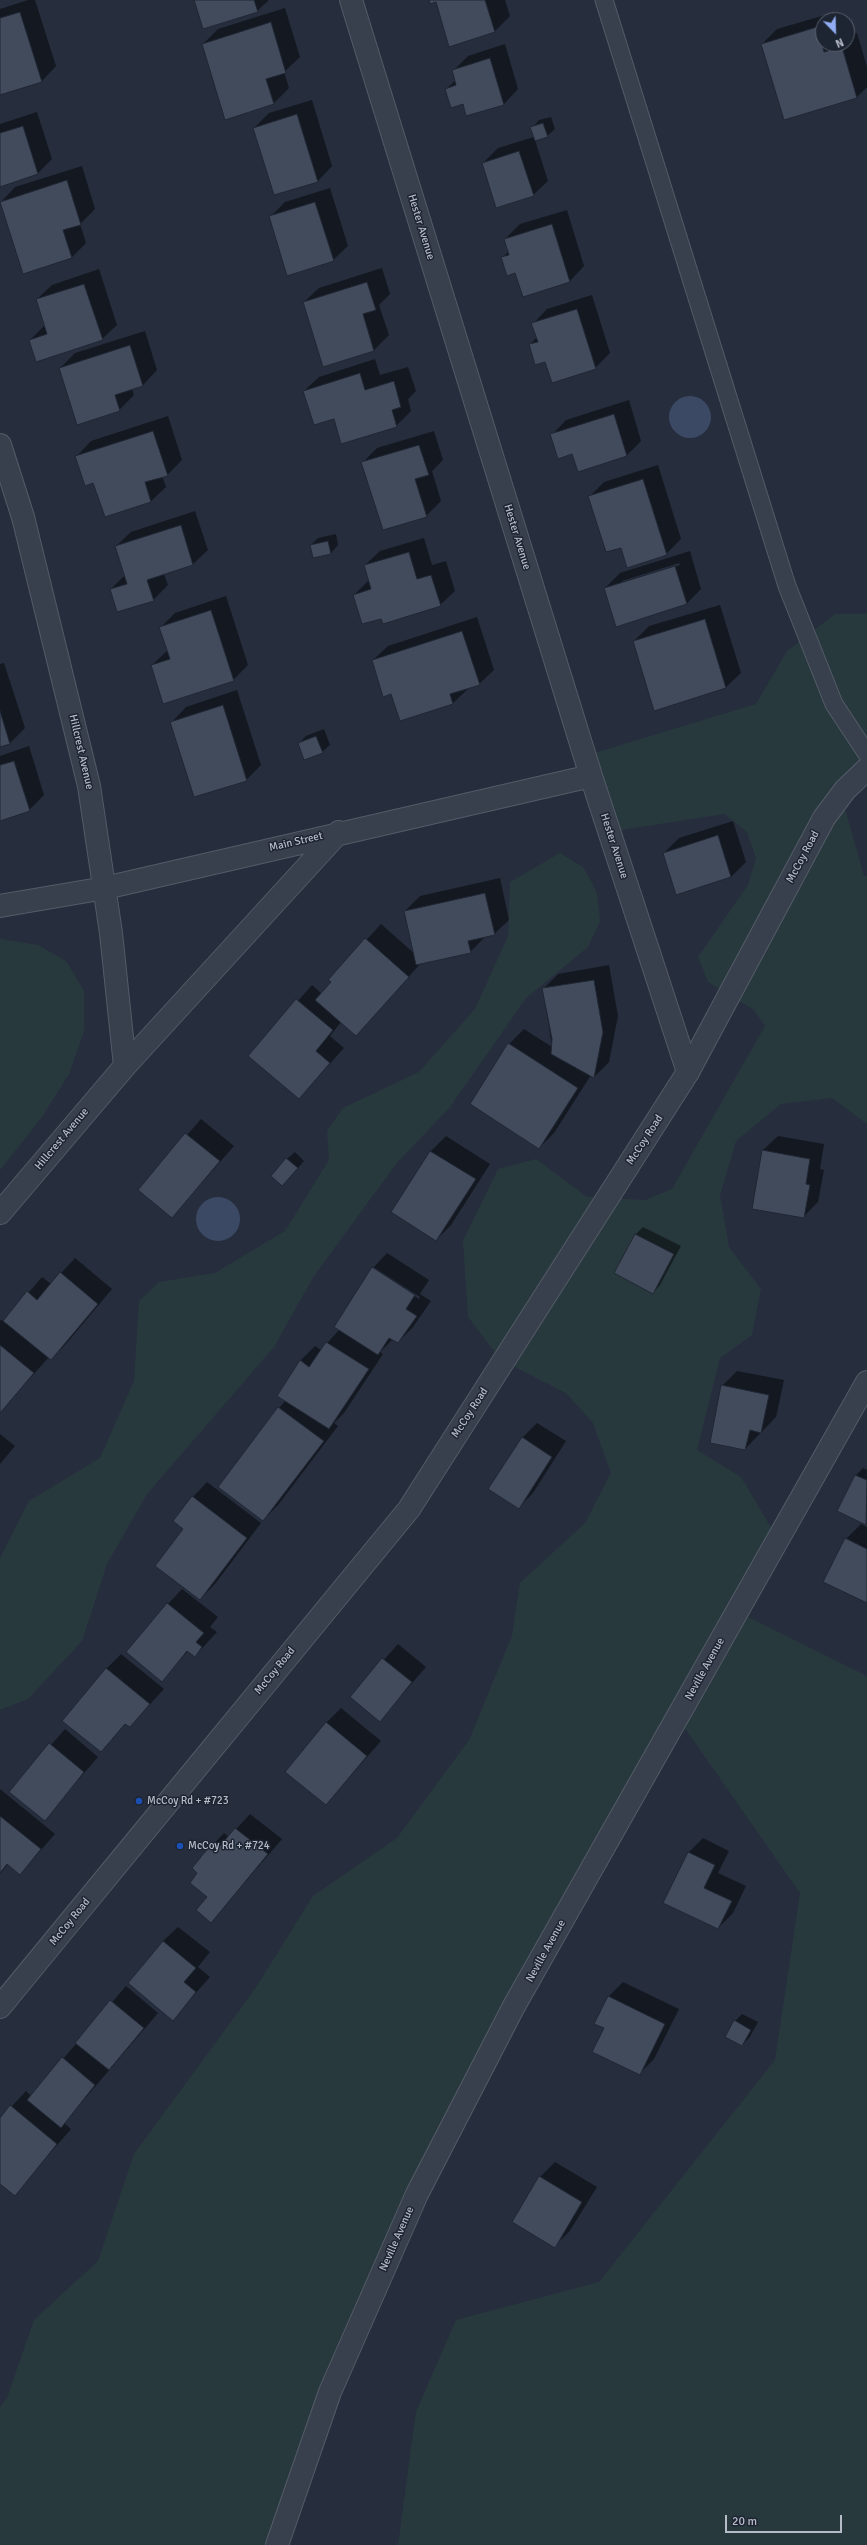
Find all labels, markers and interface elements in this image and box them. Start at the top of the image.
north arrow [815,12,855,52]
text: N [833,35,846,50]
street label: Hester Avenue [405,193,437,261]
street label: Hester Avenue [501,503,533,571]
street label: Hillcrest Avenue [66,713,96,791]
street label: Hester Avenue [597,812,631,880]
street label: Main Street [268,829,324,855]
street label: McCoy Road [784,829,822,885]
street label: Hillcrest Avenue [32,1105,92,1173]
street label: McCoy Road [624,1112,666,1168]
street label: McCoy Road [449,1385,491,1441]
street label: Neville Avenue [682,1636,728,1702]
street label: McCoy Road [252,1645,298,1697]
place label: McCoy Rd + #723 [147,1794,229,1808]
marker: McCoy Rd + #723 [134,1796,144,1806]
place label: McCoy Rd + #724 [188,1839,270,1853]
marker: McCoy Rd + #724 [175,1841,185,1851]
street label: McCoy Road [47,1896,93,1948]
street label: Neville Avenue [523,1918,569,1984]
street label: Neville Avenue [377,2205,417,2273]
scale bar [727,2507,844,2533]
text: 20 m [732,2514,757,2529]

